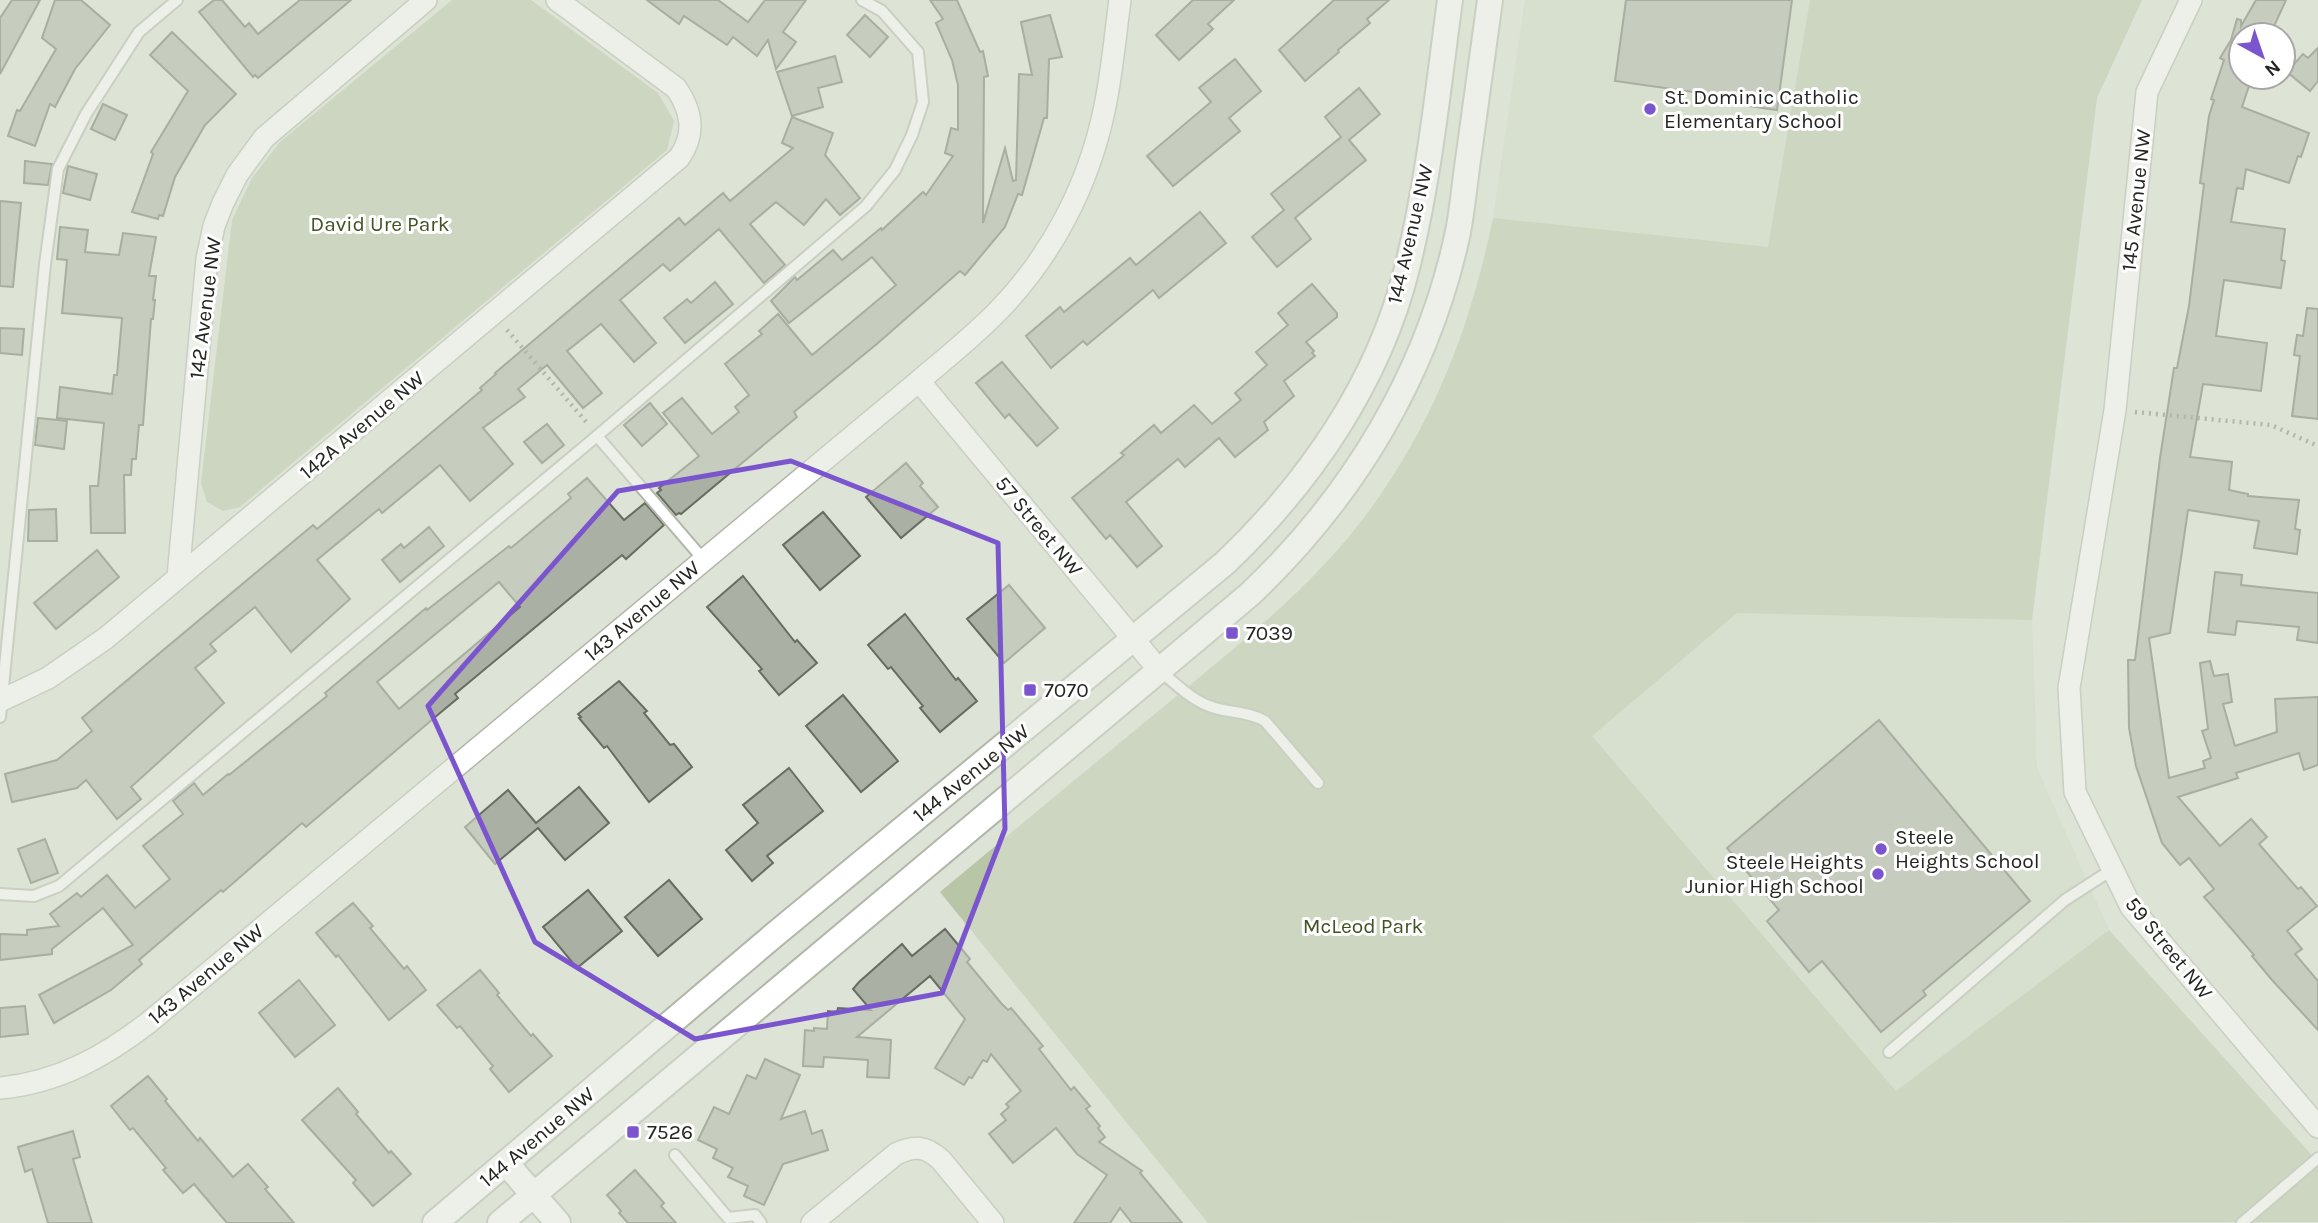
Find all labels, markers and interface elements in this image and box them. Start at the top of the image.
north arrow [2227,21,2297,91]
text: N [2260,55,2285,81]
place label: St. Dominic Catholic Elementary School [1664,85,1859,133]
marker: St. Dominic Catholic Elementary School [1642,101,1658,117]
street label: 145 Avenue NW [2117,128,2155,272]
street label: 144 Avenue NW [1382,162,1438,306]
park label: David Ure Park [310,212,450,236]
street label: 142 Avenue NW [184,235,226,380]
street label: 142A Avenue NW [295,366,429,484]
street label: 57 Street NW [990,471,1088,581]
street label: 143 Avenue NW [579,556,705,666]
place label: 7039 [1246,621,1293,645]
marker: 7039 [1224,625,1240,641]
place label: 7070 [1044,678,1089,702]
marker: 7070 [1022,682,1038,698]
street label: 144 Avenue NW [908,719,1034,827]
place label: Steele Heights School [1895,825,2040,873]
marker: Steele Heights School [1873,841,1889,857]
place label: Steele Heights Junior High School [1685,850,1864,898]
marker: Steele Heights Junior High School [1870,866,1886,882]
street label: 59 Street NW [2120,892,2218,1004]
park label: McLeod Park [1303,914,1424,938]
street label: 143 Avenue NW [143,919,269,1029]
street label: 144 Avenue NW [475,1082,600,1192]
place label: 7526 [647,1120,693,1144]
marker: 7526 [625,1124,641,1140]

